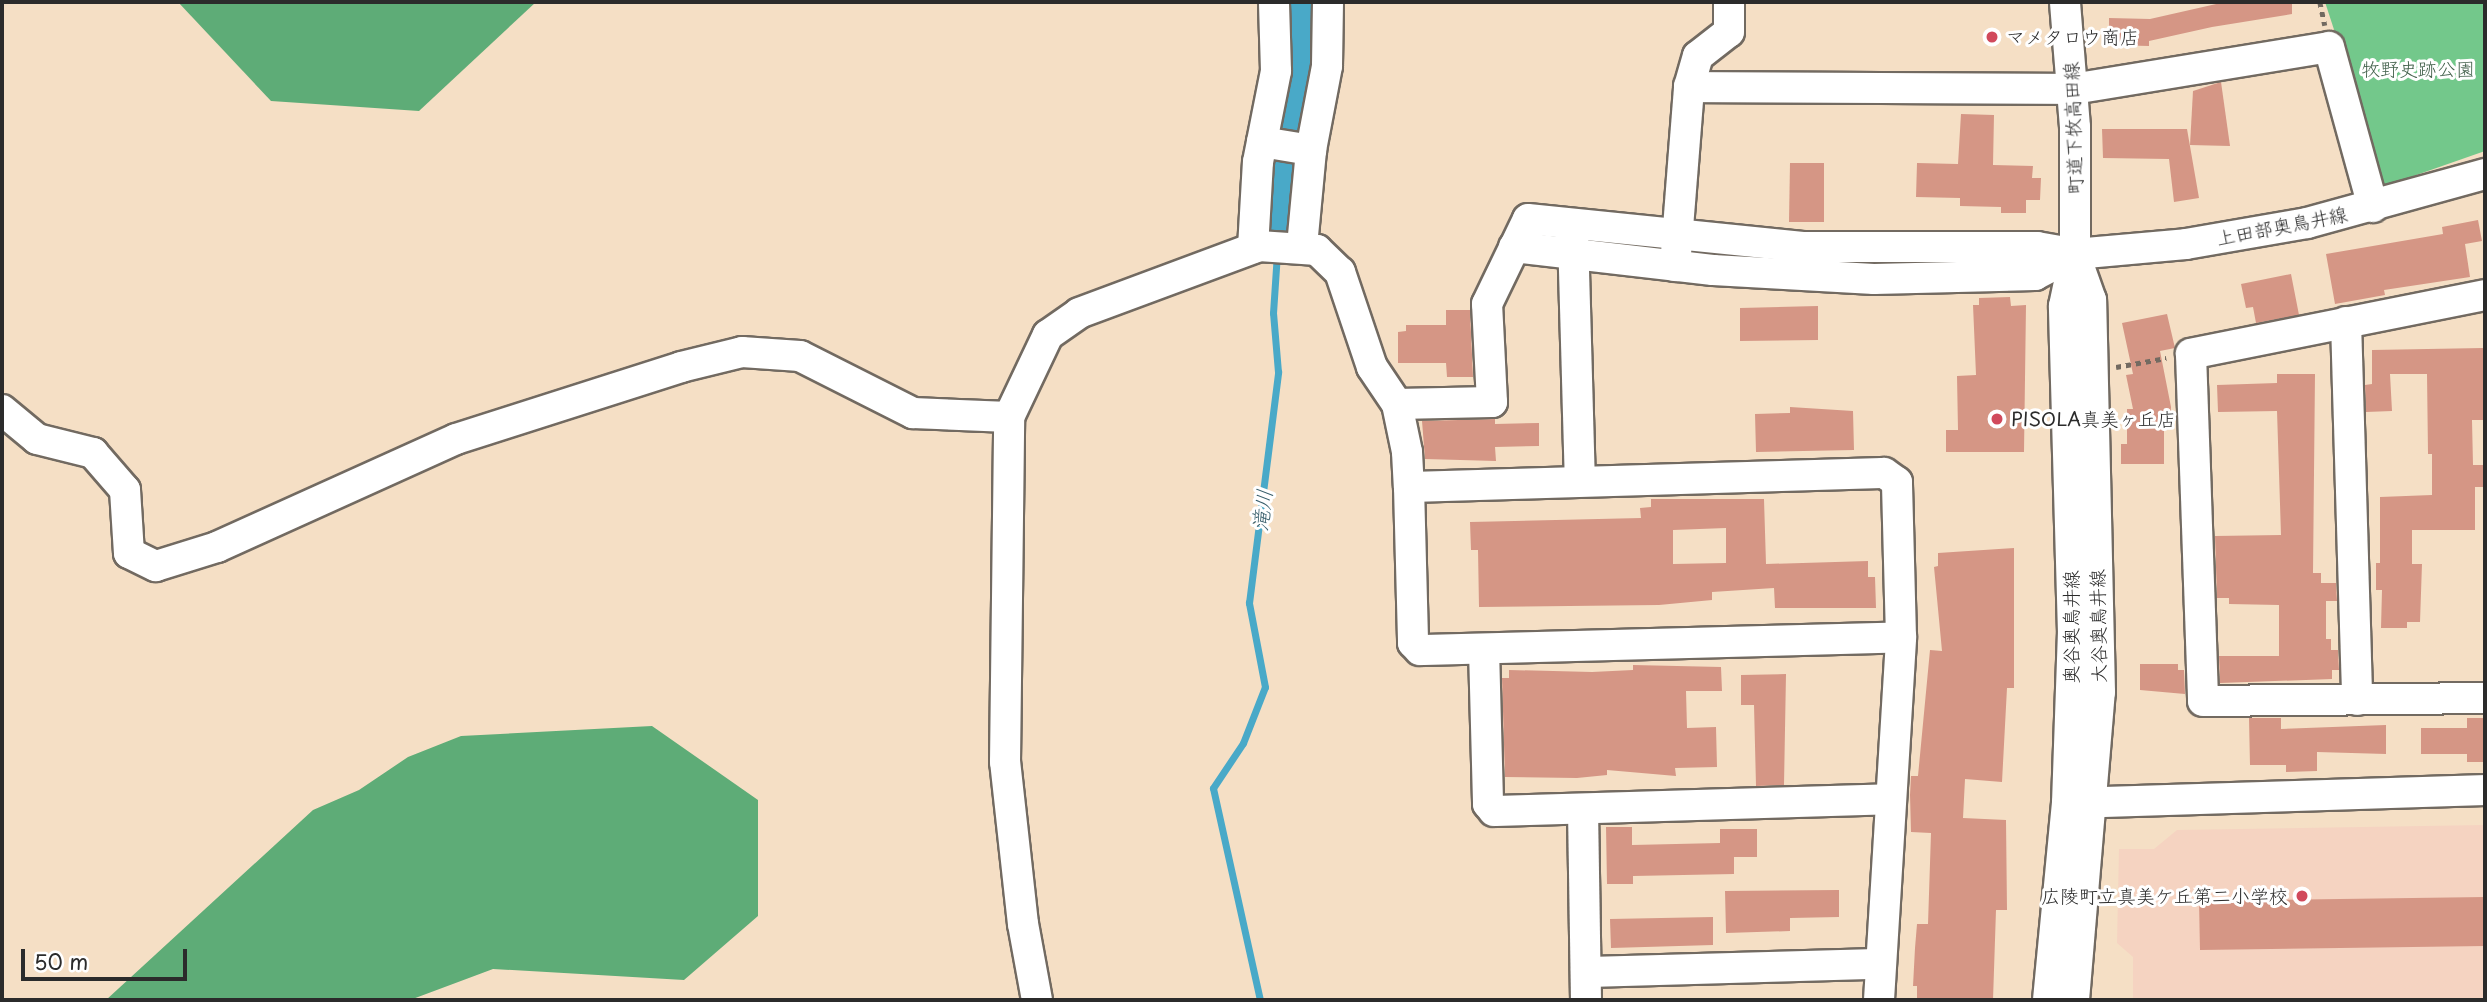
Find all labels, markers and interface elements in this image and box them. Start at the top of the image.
place label: マメタロウ商店 [2006,26,2139,48]
marker: マメタロウ商店 [1984,29,2000,45]
park label: 牧野史跡公園 [2361,58,2475,80]
street label: 町道下牧高田線 [2059,61,2087,195]
street label: 上田部奥鳥井線 [2215,202,2349,250]
place label: PISOLA真美ヶ丘店 [2011,408,2176,430]
marker: PISOLA真美ヶ丘店 [1989,411,2005,427]
water label: 滝川 [1246,488,1276,532]
street label: 大谷奥鳥井線 [2086,569,2110,683]
street label: 奥谷奥鳥井線 [2060,570,2082,684]
place label: 広陵町立真美ケ丘第二小学校 [2041,885,2288,907]
marker: 広陵町立真美ケ丘第二小学校 [2294,888,2310,904]
scale bar [24,936,191,980]
text: 50 m [34,945,88,977]

